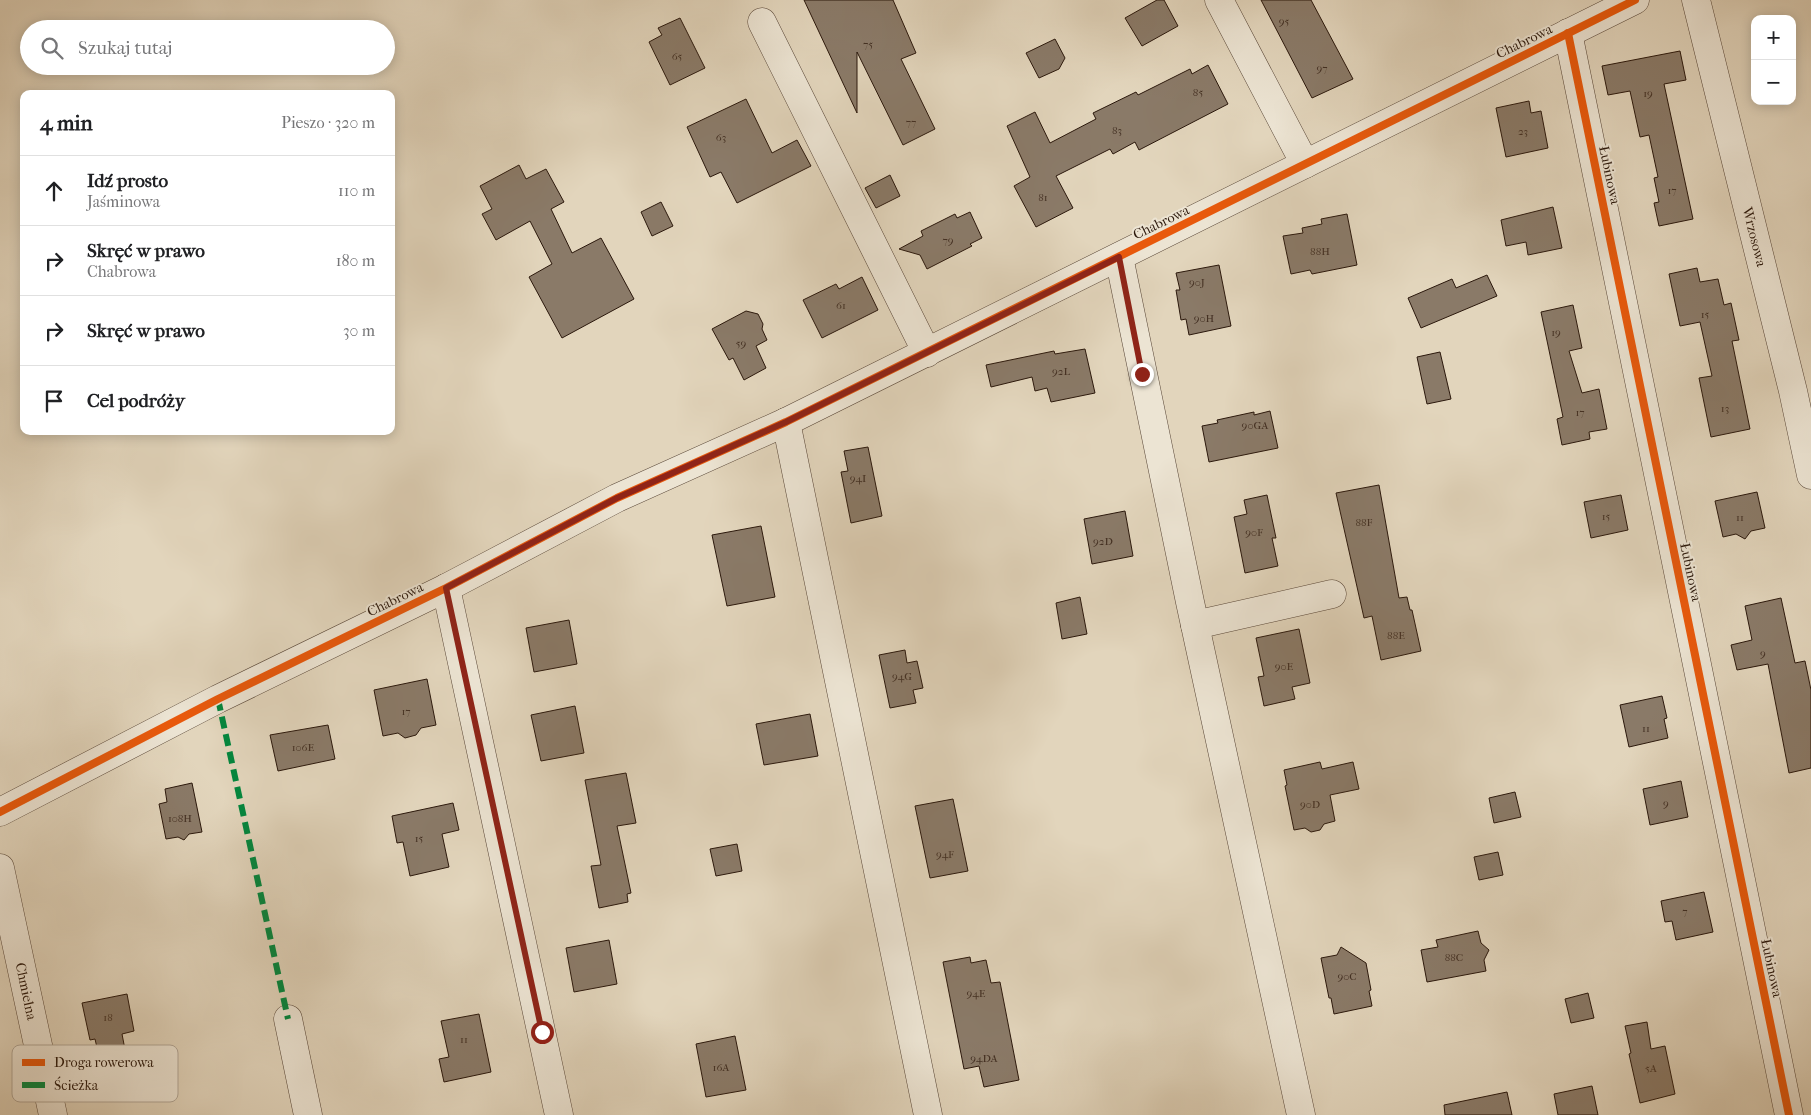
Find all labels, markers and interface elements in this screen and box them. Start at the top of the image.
house number: 95 [1279,15,1290,28]
map controls [1751,15,1796,105]
button: + [1751,15,1796,60]
search box [20,20,395,75]
street label: Chabrowa [1493,20,1556,62]
icon: search [38,34,66,62]
text: Szukaj tutaj [78,37,172,59]
house number: 75 [863,38,873,51]
house number: 65 [672,50,683,63]
button: − [1751,60,1796,105]
house number: 97 [1316,62,1328,75]
house number: 85 [1193,86,1203,99]
house number: 19 [1643,87,1653,100]
text: 4 min [40,111,93,135]
text: Pieszo · 320 m [281,113,375,132]
house number: 77 [906,116,916,129]
house number: 83 [1112,124,1122,137]
house number: 23 [1518,125,1528,138]
house number: 63 [716,131,726,144]
street label: Łubinowa [1595,144,1624,206]
text: Idź prosto [87,170,168,192]
icon: ahead [40,177,68,205]
text: 110 m [338,181,375,200]
house number: 17 [1667,184,1677,197]
house number: 81 [1038,191,1048,204]
text: Jaśminowa [87,192,160,211]
street label: Chabrowa [1130,201,1193,243]
street label: Wrzosowa [1738,204,1770,269]
house number: 79 [942,234,954,247]
text: Skręć w prawo [87,240,205,262]
house number: 88H [1310,245,1330,258]
icon: right [40,247,68,275]
text: 180 m [336,251,375,270]
text: Chabrowa [87,262,156,281]
house number: 90J [1189,276,1205,289]
house number: 61 [836,299,846,312]
house number: 15 [1701,308,1710,321]
house number: 90H [1194,312,1215,325]
icon: right [40,317,68,345]
text: Skręć w prawo [87,320,205,342]
text: 30 m [343,321,375,340]
house number: 19 [1551,326,1561,339]
house number: 59 [736,337,746,350]
route end [1131,363,1154,386]
house number: 92L [1052,365,1070,378]
icon: arrive [40,387,68,415]
text: Cel podróży [87,390,185,412]
house number: 13 [1721,402,1729,415]
house number: 17 [1575,406,1585,419]
house number: 90GA [1242,419,1269,432]
house number: 94I [850,472,867,485]
house number: 15 [1602,510,1611,523]
house number: 11 [1736,511,1744,524]
house number: 88F [1356,516,1373,529]
house number: 90F [1245,526,1263,539]
house number: 92D [1093,535,1113,548]
street label: Łubinowa [1676,541,1705,603]
street label: Chabrowa [364,578,427,620]
house number: 88E [1387,629,1405,642]
house number: 9 [1760,647,1766,660]
house number: 90E [1275,660,1294,673]
house number: 94G [892,670,912,683]
house number: 17 [401,705,411,718]
house number: 11 [1642,722,1650,735]
house number: 106E [292,741,315,754]
house number: 9 [1663,797,1669,810]
house number: 90D [1300,798,1320,811]
house number: 108H [168,812,192,825]
house number: 15 [415,832,424,845]
house number: 94F [936,848,954,861]
house number: 7 [1682,905,1688,918]
street label: Łubinowa [1757,937,1786,999]
house number: 88C [1445,951,1463,964]
street label: Chmielna [12,961,40,1022]
house number: 90C [1337,970,1357,983]
house number: 94E [967,987,986,1000]
house number: 18 [103,1011,113,1024]
route start [531,1021,554,1044]
house number: 11 [460,1033,468,1046]
legend [12,1045,178,1102]
house number: 94DA [970,1052,999,1065]
text: Droga rowerowa [54,1054,154,1071]
house number: 16A [713,1061,730,1074]
house number: 5A [1645,1062,1658,1075]
text: Ścieżka [54,1076,99,1094]

